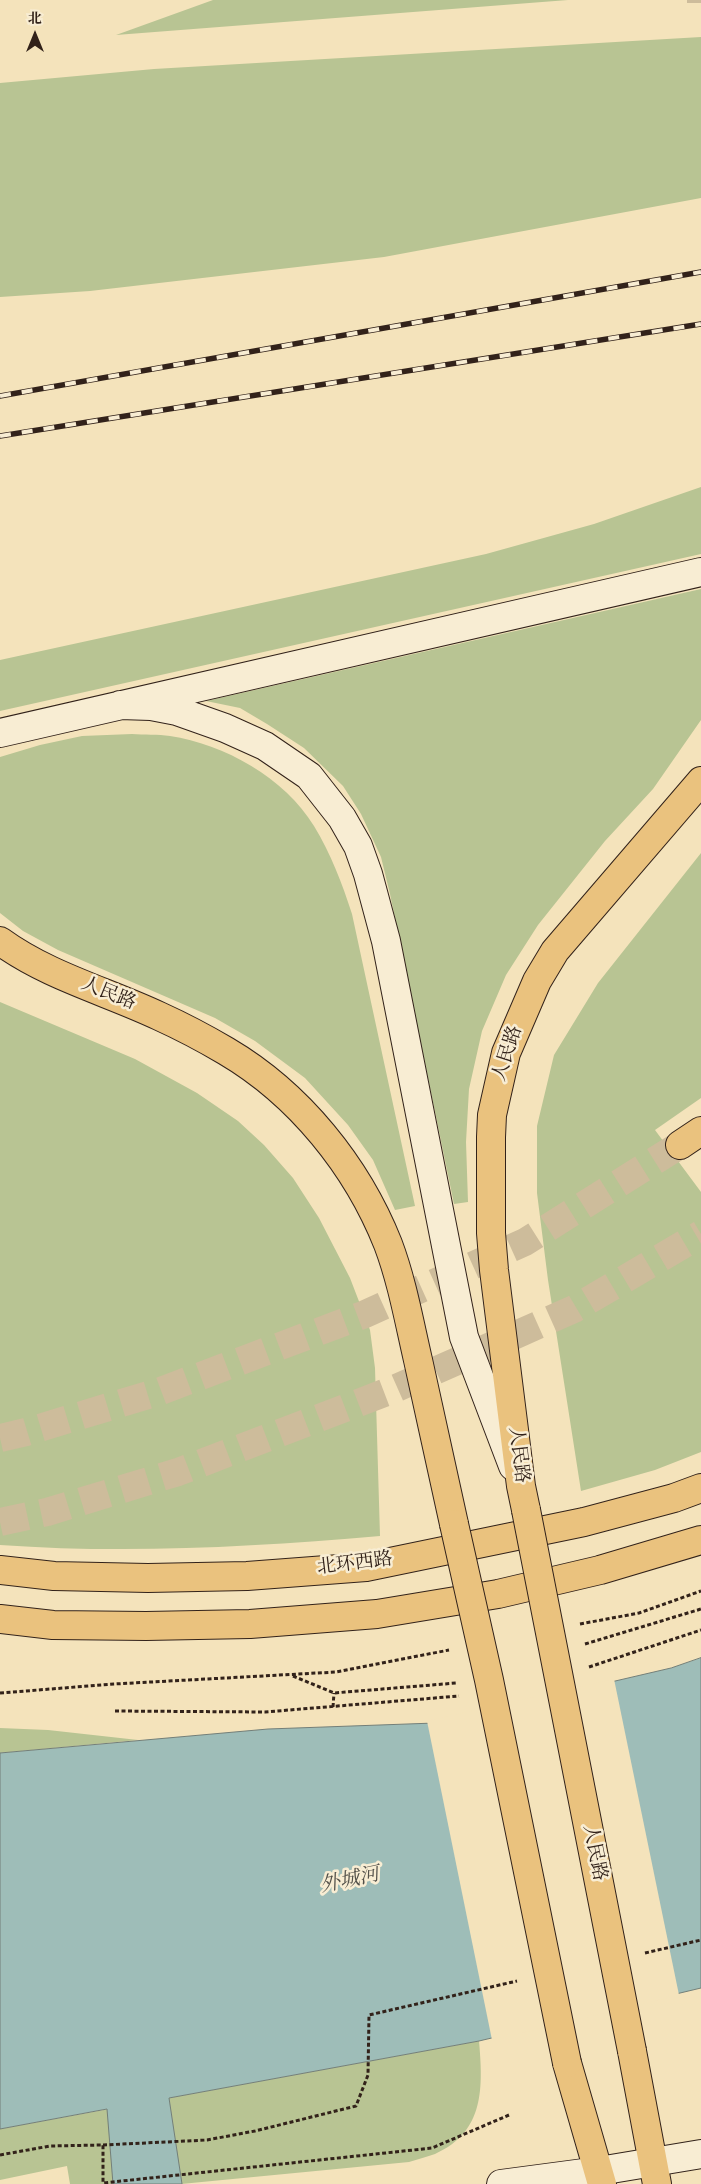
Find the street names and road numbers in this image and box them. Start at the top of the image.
street label: 人民路 [77,974,139,1016]
street label: 人民路 [489,1023,529,1085]
street label: 人民路 [502,1425,532,1485]
street label: 北环西路 [316,1549,394,1581]
street label: 人民路 [576,1823,610,1883]

